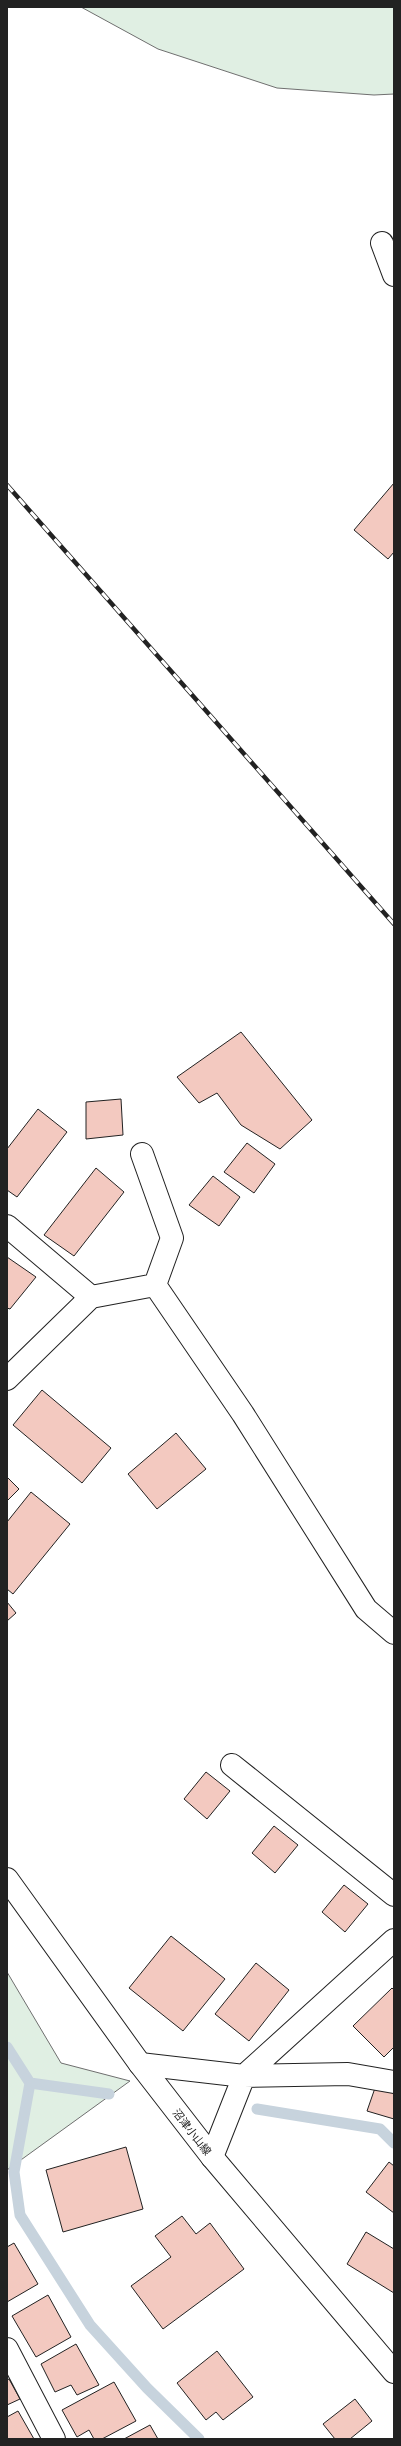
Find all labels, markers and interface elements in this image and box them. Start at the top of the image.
street label: 沼津小山線 [170,2107,214,2158]

